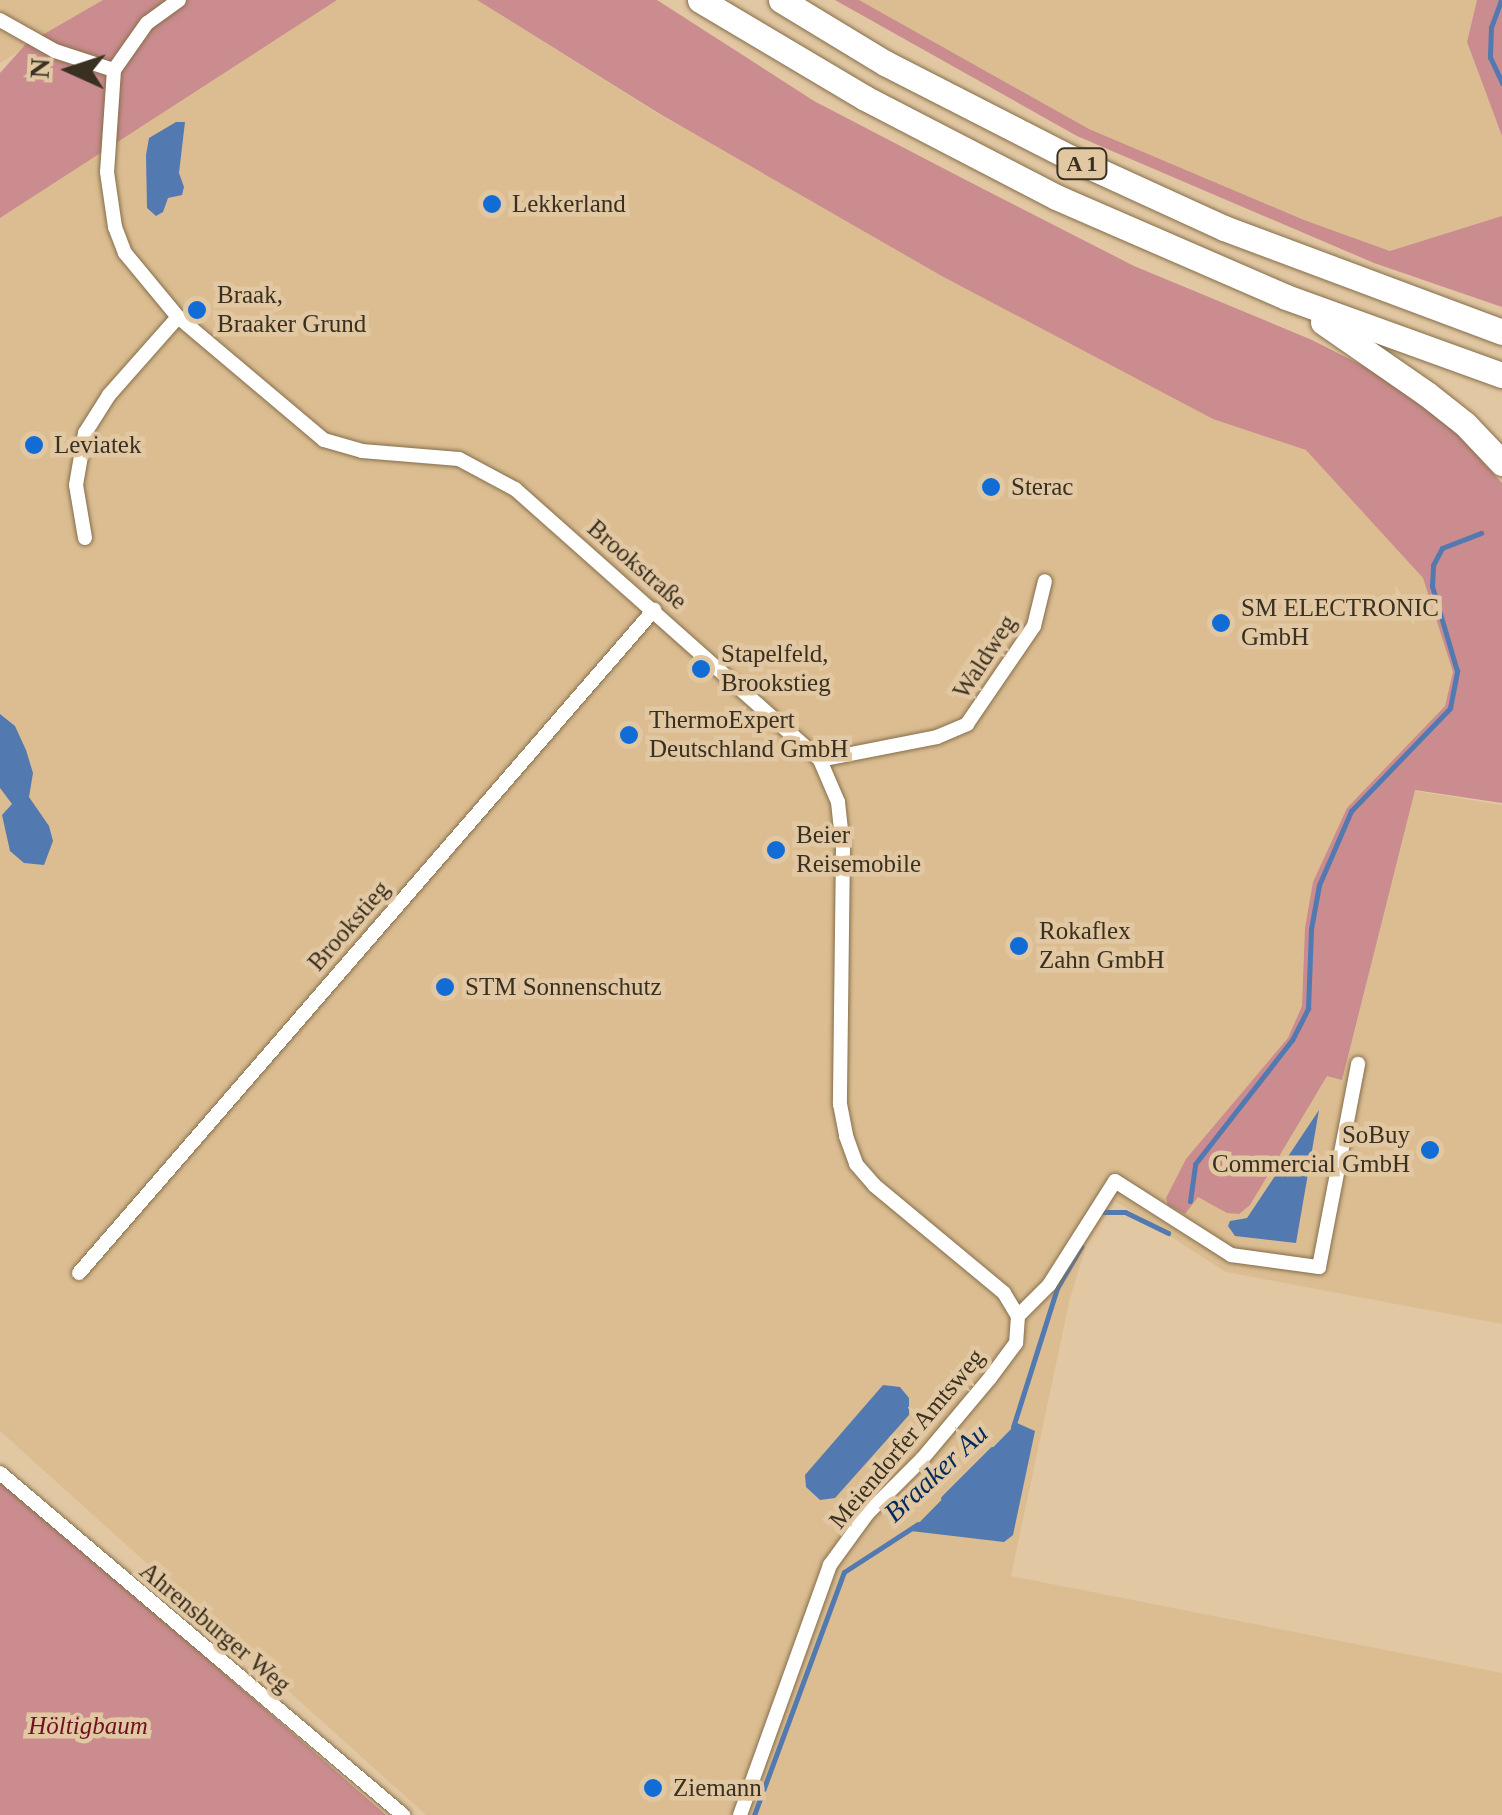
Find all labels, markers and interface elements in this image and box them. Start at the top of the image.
north arrow [20,20,120,120]
text: N [24,57,56,79]
road number: A 1 [1054,147,1110,181]
place label: Lekkerland [512,189,626,219]
marker: Lekkerland [481,193,503,215]
place label: Braak, Braaker Grund [217,281,366,340]
marker: Braak, Braaker Grund [186,299,208,321]
place label: Leviatek [54,430,141,460]
marker: Leviatek [23,434,45,456]
place label: Sterac [1011,472,1073,502]
marker: Sterac [980,476,1002,498]
street label: Brookstraße [581,514,693,616]
place label: SM ELECTRONIC GmbH [1241,594,1439,653]
street label: Waldweg [947,610,1023,704]
marker: SM ELECTRONIC GmbH [1210,612,1232,634]
place label: Stapelfeld, Brookstieg [721,640,831,699]
marker: Stapelfeld, Brookstieg [690,658,712,680]
place label: ThermoExpert Deutschland GmbH [649,706,848,765]
marker: ThermoExpert Deutschland GmbH [618,724,640,746]
place label: Beier Reisemobile [796,821,921,880]
marker: Beier Reisemobile [765,839,787,861]
street label: Brookstieg [302,875,396,977]
place label: Rokaflex Zahn GmbH [1039,917,1165,976]
marker: Rokaflex Zahn GmbH [1008,935,1030,957]
place label: STM Sonnenschutz [465,972,662,1002]
marker: STM Sonnenschutz [434,976,456,998]
place label: SoBuy Commercial GmbH [1212,1121,1410,1180]
marker: SoBuy Commercial GmbH [1419,1139,1441,1161]
street label: Meiendorfer Amtsweg [823,1342,991,1536]
water label: Braaker Au [877,1416,995,1530]
street label: Ahrensburger Weg [133,1556,297,1700]
park label: Höltigbaum [28,1711,148,1741]
place label: Ziemann [673,1773,762,1803]
marker: Ziemann [642,1777,664,1799]

